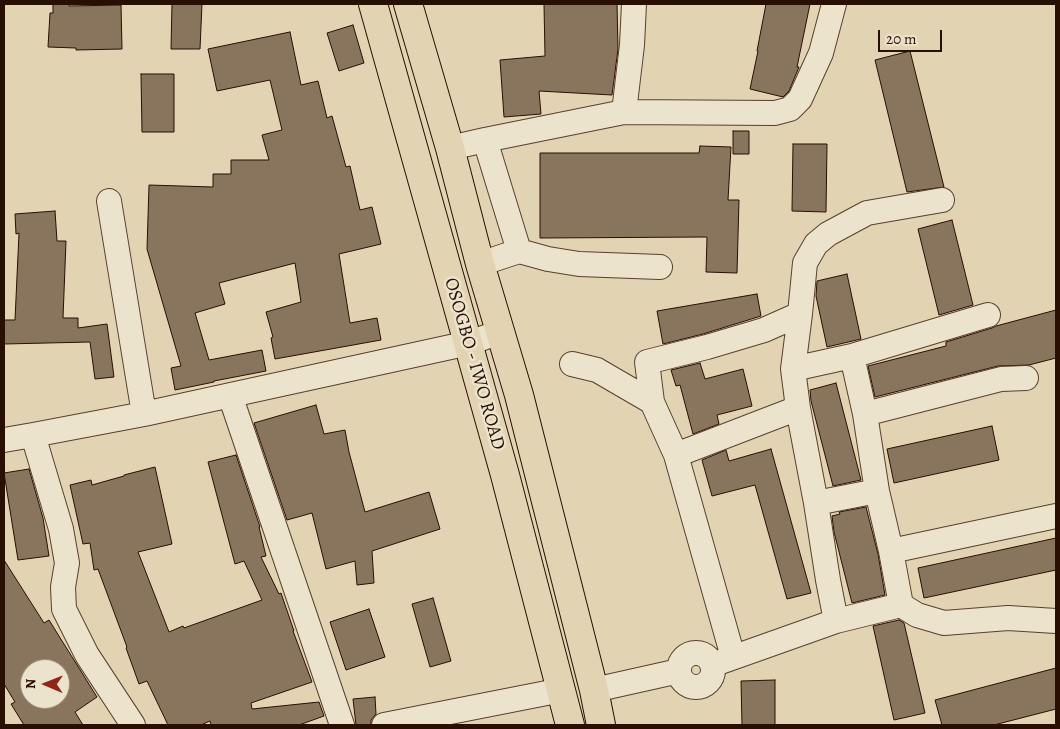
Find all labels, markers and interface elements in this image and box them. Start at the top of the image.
scale bar [880,20,944,52]
text: 20 m [886,29,917,49]
street label: OSOGBO - IWO ROAD [439,275,509,453]
north arrow [20,659,70,709]
text: N [21,678,40,689]

